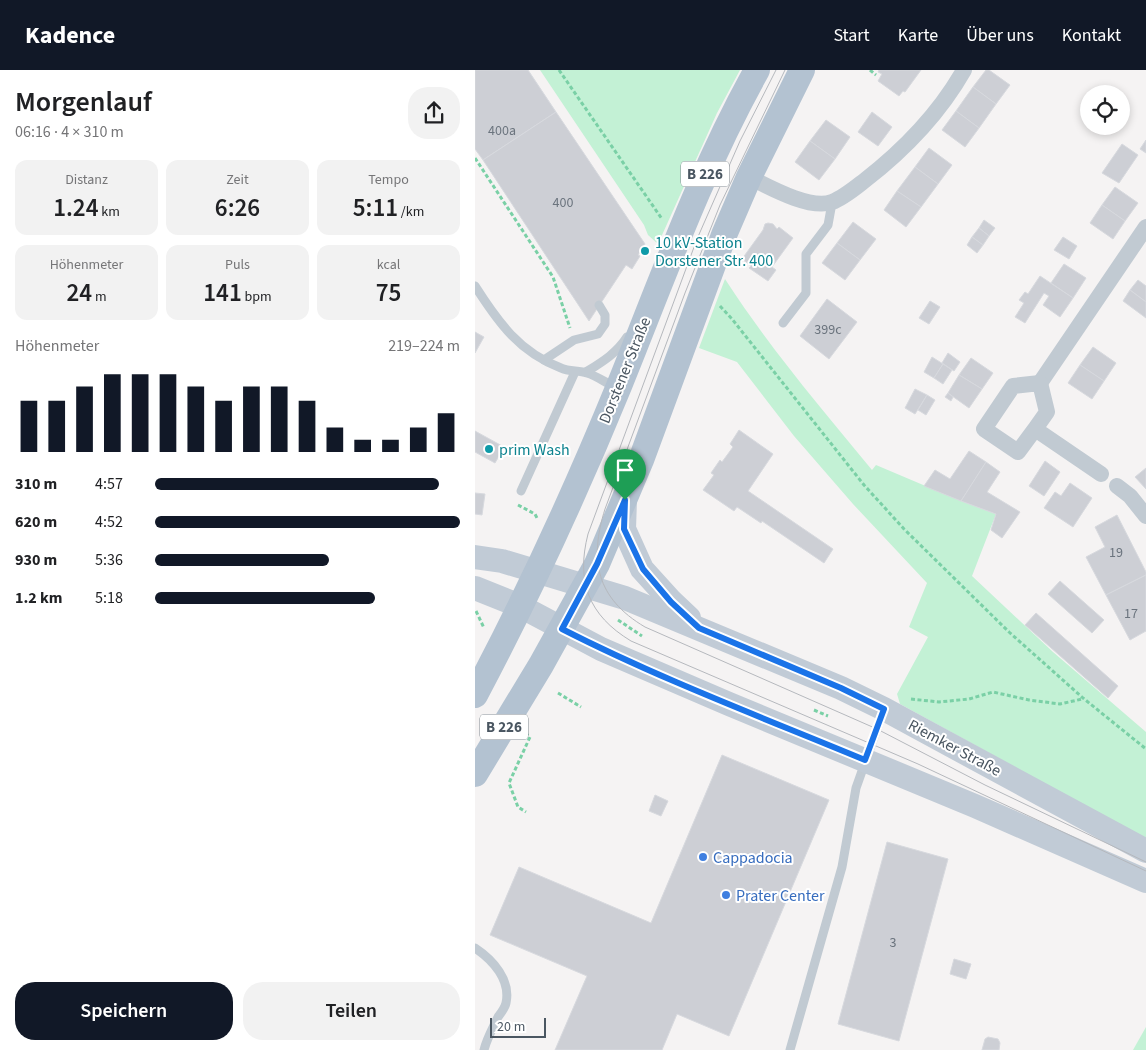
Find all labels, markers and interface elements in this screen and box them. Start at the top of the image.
text: Kadence [25,18,115,53]
text: Start [833,23,870,48]
text: Karte [898,23,938,48]
text: Über uns [966,23,1034,48]
text: Kontakt [1062,23,1121,48]
text: Morgenlauf [15,82,152,122]
map controls [1080,85,1130,135]
button: locate [1080,85,1130,135]
button: share [408,87,460,139]
text: 06:16 · 4 × 310 m [15,121,124,143]
house number: 400a [488,121,516,141]
road number: B 226 [681,162,729,186]
text: Distanz [65,170,108,190]
text: Zeit [226,170,249,190]
text: Tempo [368,170,409,190]
text: 1.24 [53,190,99,226]
text: 6:26 [215,190,260,226]
text: 5:11 [353,190,398,226]
house number: 400 [553,193,573,213]
text: km [99,202,120,222]
text: /km [398,202,424,222]
place label: 10 kV-Station Dorstener Str. 400 [655,232,773,272]
marker: 10 kV-Station Dorstener Str. 400 [639,245,651,257]
text: Höhenmeter [50,255,123,275]
text: Puls [225,255,250,275]
text: kcal [377,255,400,275]
text: 24 [66,275,92,311]
text: 141 [203,275,242,311]
text: 75 [376,275,401,311]
text: m [92,287,107,307]
text: bpm [242,287,272,307]
street label: Dorstener Straße [594,314,656,427]
house number: 399c [814,320,842,340]
text: Höhenmeter [15,335,99,357]
text: 219–224 m [388,335,460,357]
place label: prim Wash [499,439,570,461]
marker: prim Wash [483,443,495,455]
pin [604,449,646,500]
icon: arrive [611,456,639,484]
text: 310 m [15,473,57,495]
text: 4:57 [95,473,123,495]
text: 620 m [15,511,57,533]
text: 4:52 [95,511,123,533]
house number: 19 [1109,543,1123,563]
text: 930 m [15,549,57,571]
text: 5:36 [95,549,123,571]
text: 1.2 km [15,587,62,609]
text: 5:18 [95,587,123,609]
house number: 17 [1124,604,1138,624]
road number: B 226 [480,714,528,740]
street label: Riemker Straße [904,714,1005,782]
place label: Cappadocia [713,847,793,869]
marker: Cappadocia [697,851,709,863]
place label: Prater Center [736,885,825,907]
marker: Prater Center [720,889,732,901]
house number: 3 [890,933,897,953]
button: Speichern [15,982,233,1040]
button: Teilen [243,982,460,1040]
scale bar [490,1015,546,1038]
text: 20 m [497,1017,525,1037]

